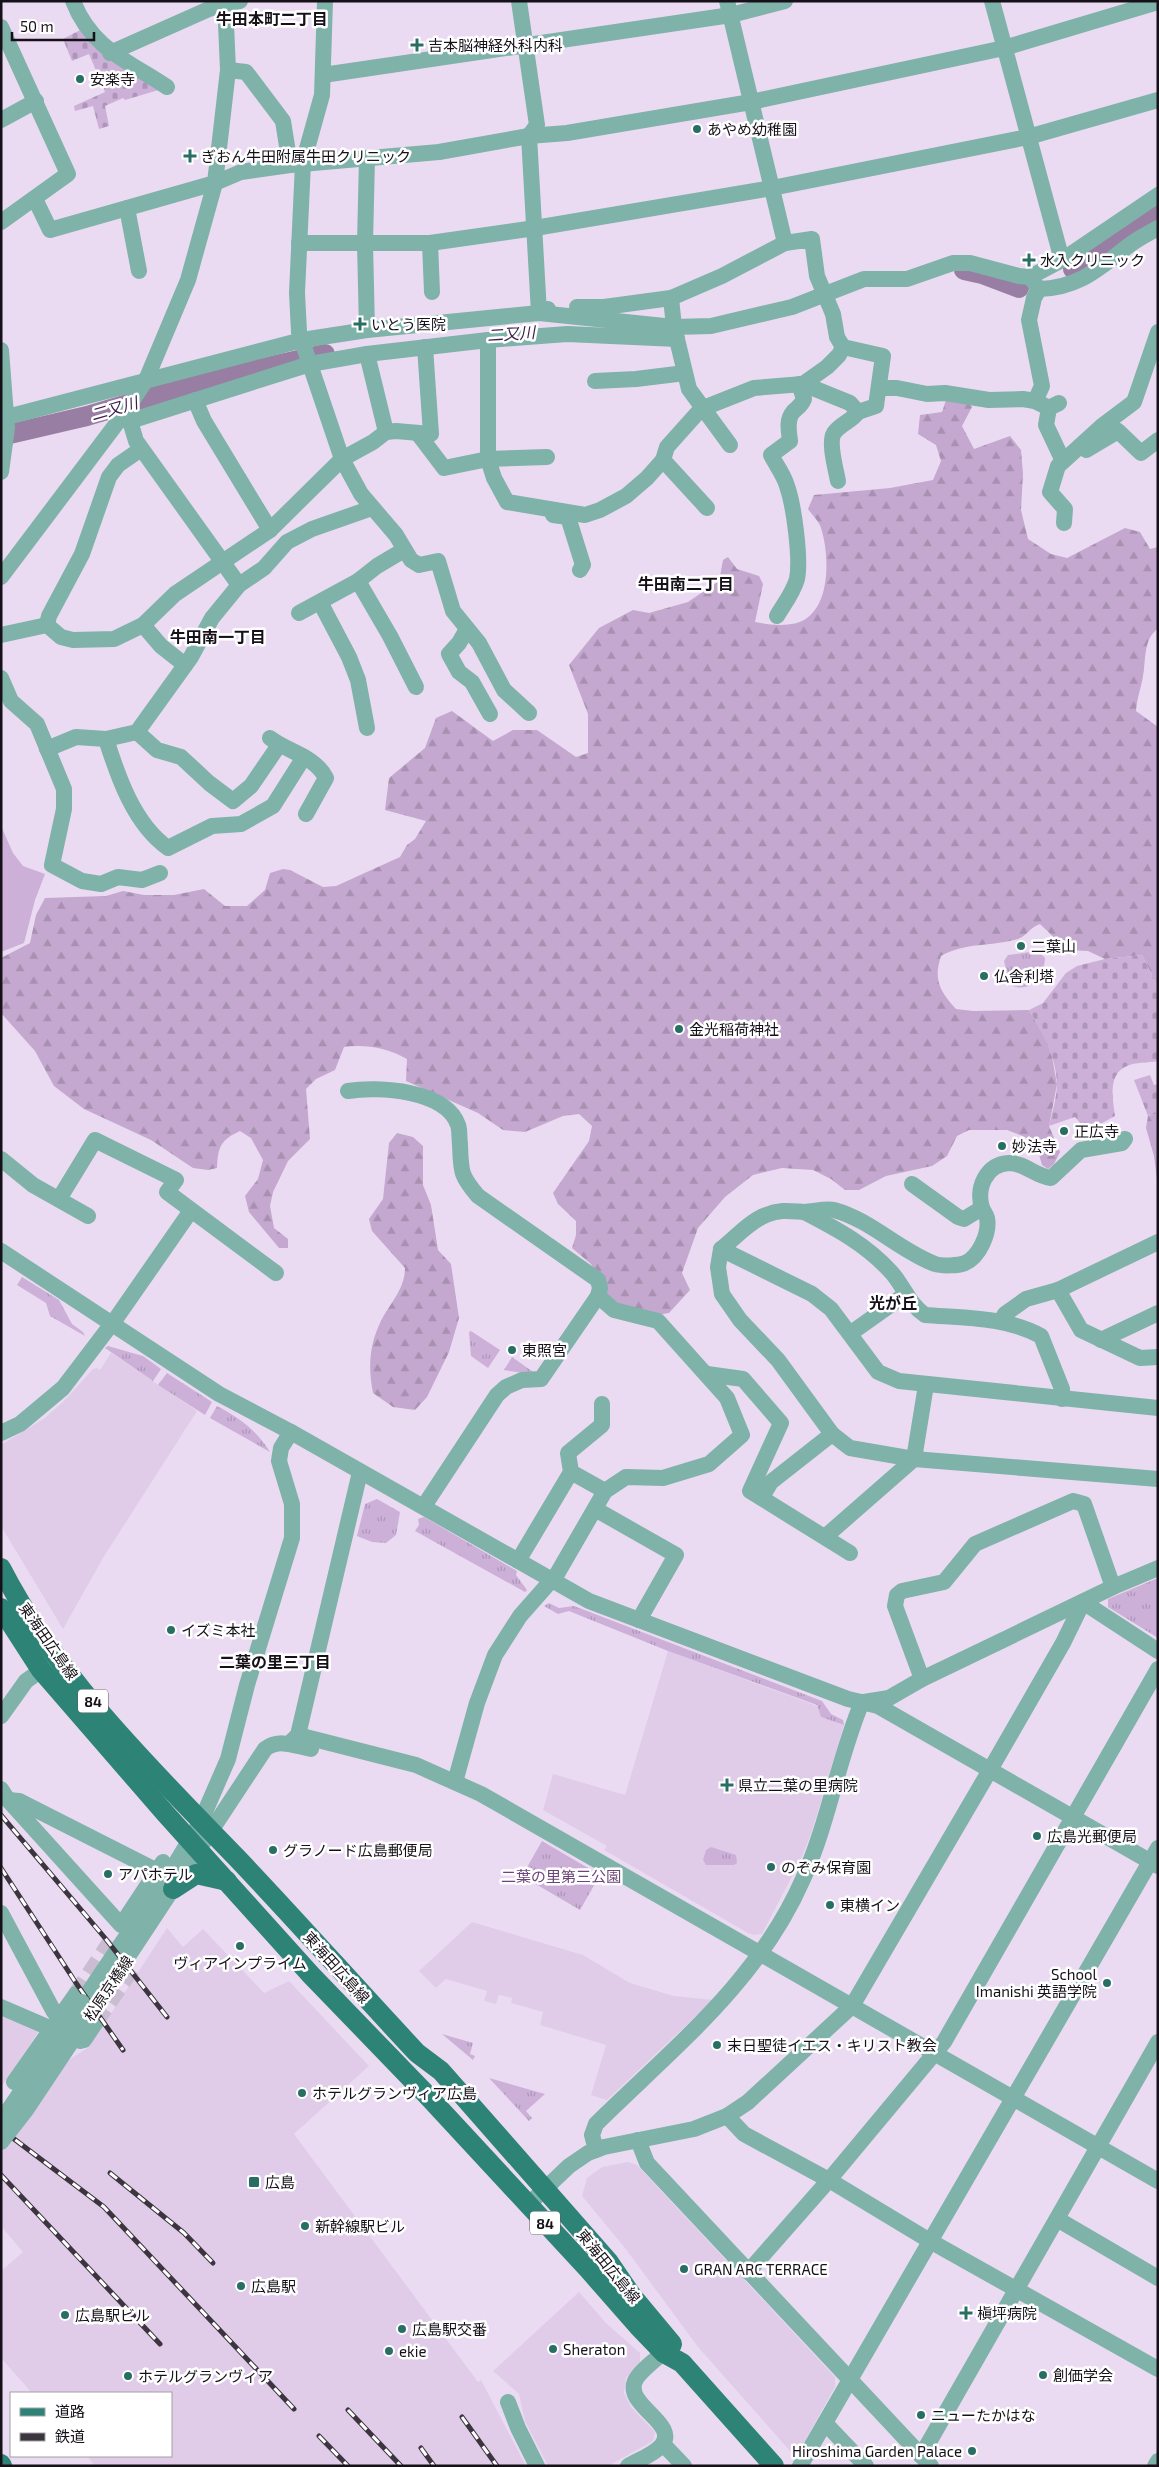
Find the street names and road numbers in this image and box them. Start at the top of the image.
street label: 東海田広島線 [16,1599,82,1683]
road number: 84 [78,1690,108,1712]
street label: 東海田広島線 [300,1928,374,2006]
street label: 松原京橋線 [80,1952,136,2024]
road number: 84 [530,2212,560,2234]
street label: 東海田広島線 [574,2225,644,2307]

